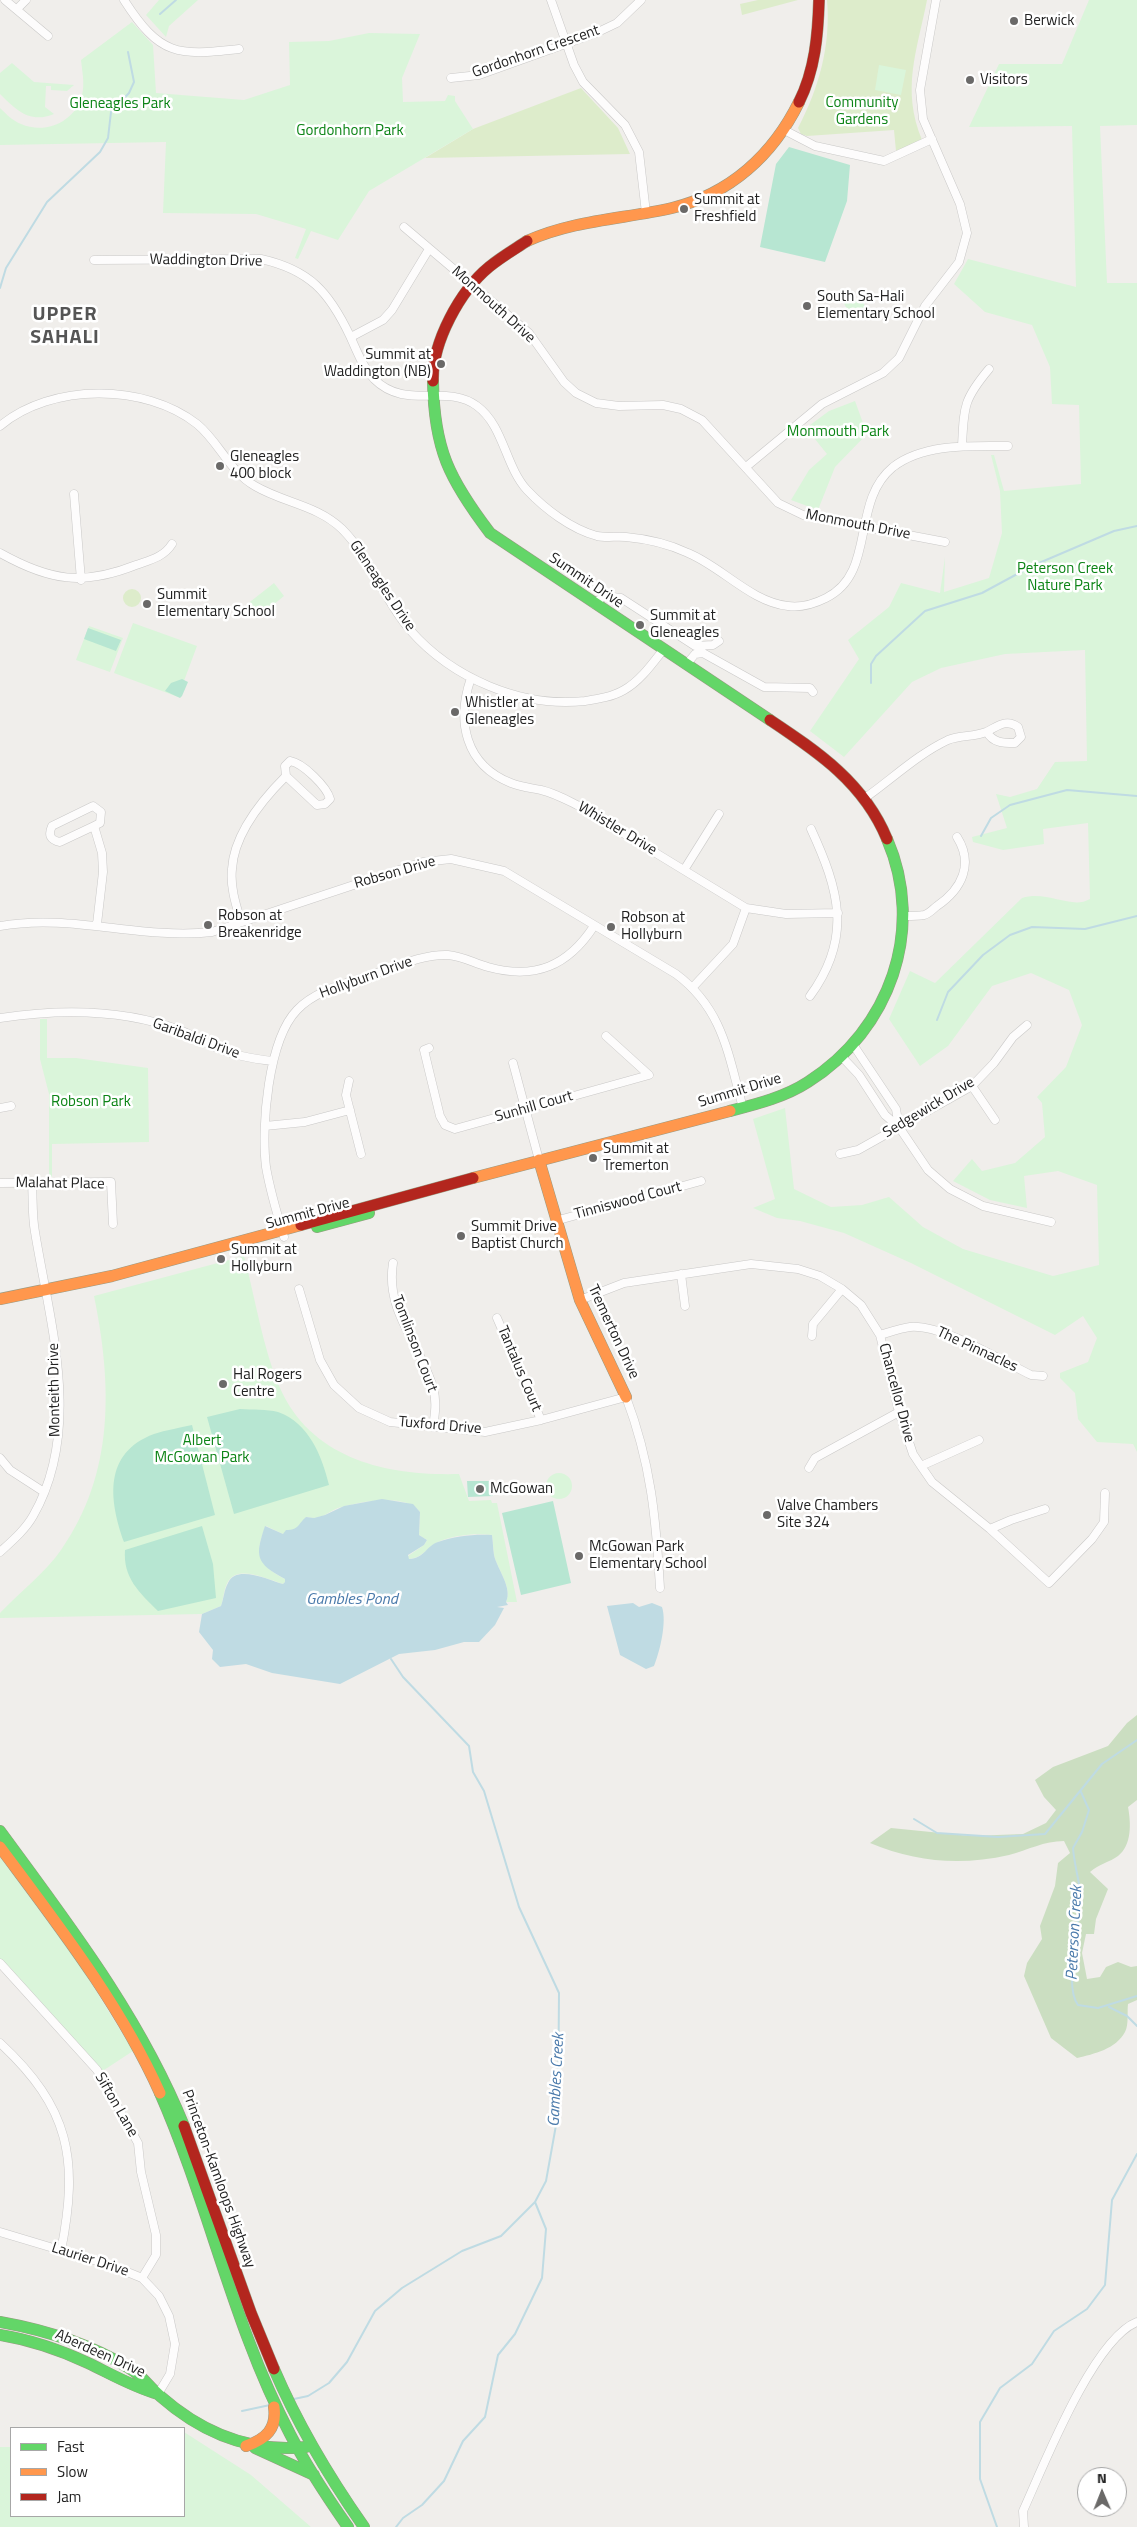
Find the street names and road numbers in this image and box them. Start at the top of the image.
street label: Gordonhorn Crescent [470,22,602,82]
street label: Waddington Drive [149,251,263,271]
street label: Monmouth Drive [447,263,539,347]
street label: Monmouth Drive [804,506,912,544]
street label: Gleneagles Drive [345,537,419,635]
street label: Summit Drive [545,550,627,612]
street label: Whistler Drive [574,798,660,860]
street label: Robson Drive [352,853,438,893]
street label: Hollyburn Drive [317,953,415,1003]
street label: Garibaldi Drive [150,1015,242,1063]
street label: Summit Drive [696,1070,784,1112]
street label: Sedgewick Drive [880,1074,978,1142]
street label: Sunhill Court [493,1087,575,1127]
street label: Malahat Place [15,1174,105,1194]
street label: Tinniswood Court [572,1178,684,1224]
street label: Summit Drive [264,1194,352,1234]
street label: Tremerton Drive [583,1282,643,1382]
street label: Tomlinson Court [387,1293,441,1395]
street label: The Pinnacles [934,1323,1020,1377]
street label: Tantalus Court [493,1324,545,1414]
street label: Chancellor Drive [874,1341,918,1445]
street label: Monteith Drive [45,1343,65,1437]
street label: Tuxford Drive [398,1413,482,1439]
street label: Sifton Lane [90,2070,142,2140]
street label: Princeton-Kamloops Highway [177,2087,259,2271]
street label: Laurier Drive [49,2239,131,2281]
street label: Aberdeen Drive [52,2326,148,2382]

